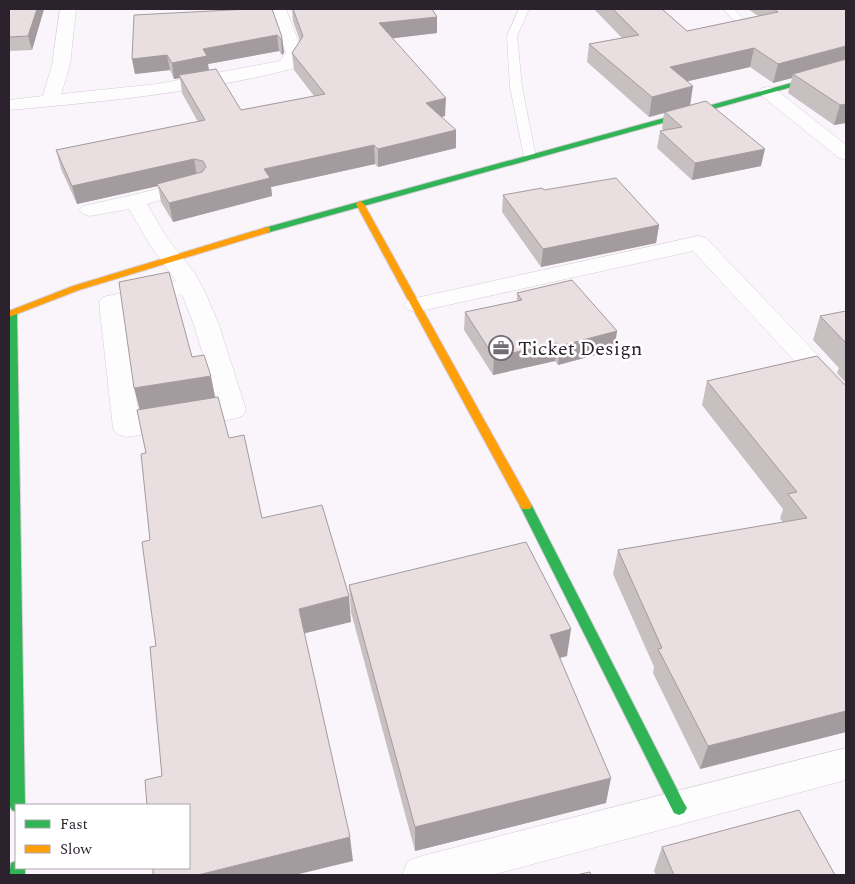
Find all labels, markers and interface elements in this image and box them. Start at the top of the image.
place label: Ticket Design [518,334,642,364]
office icon: Ticket Design [488,335,514,361]
legend [15,804,190,869]
text: Fast [60,813,88,836]
text: Slow [60,838,92,861]

